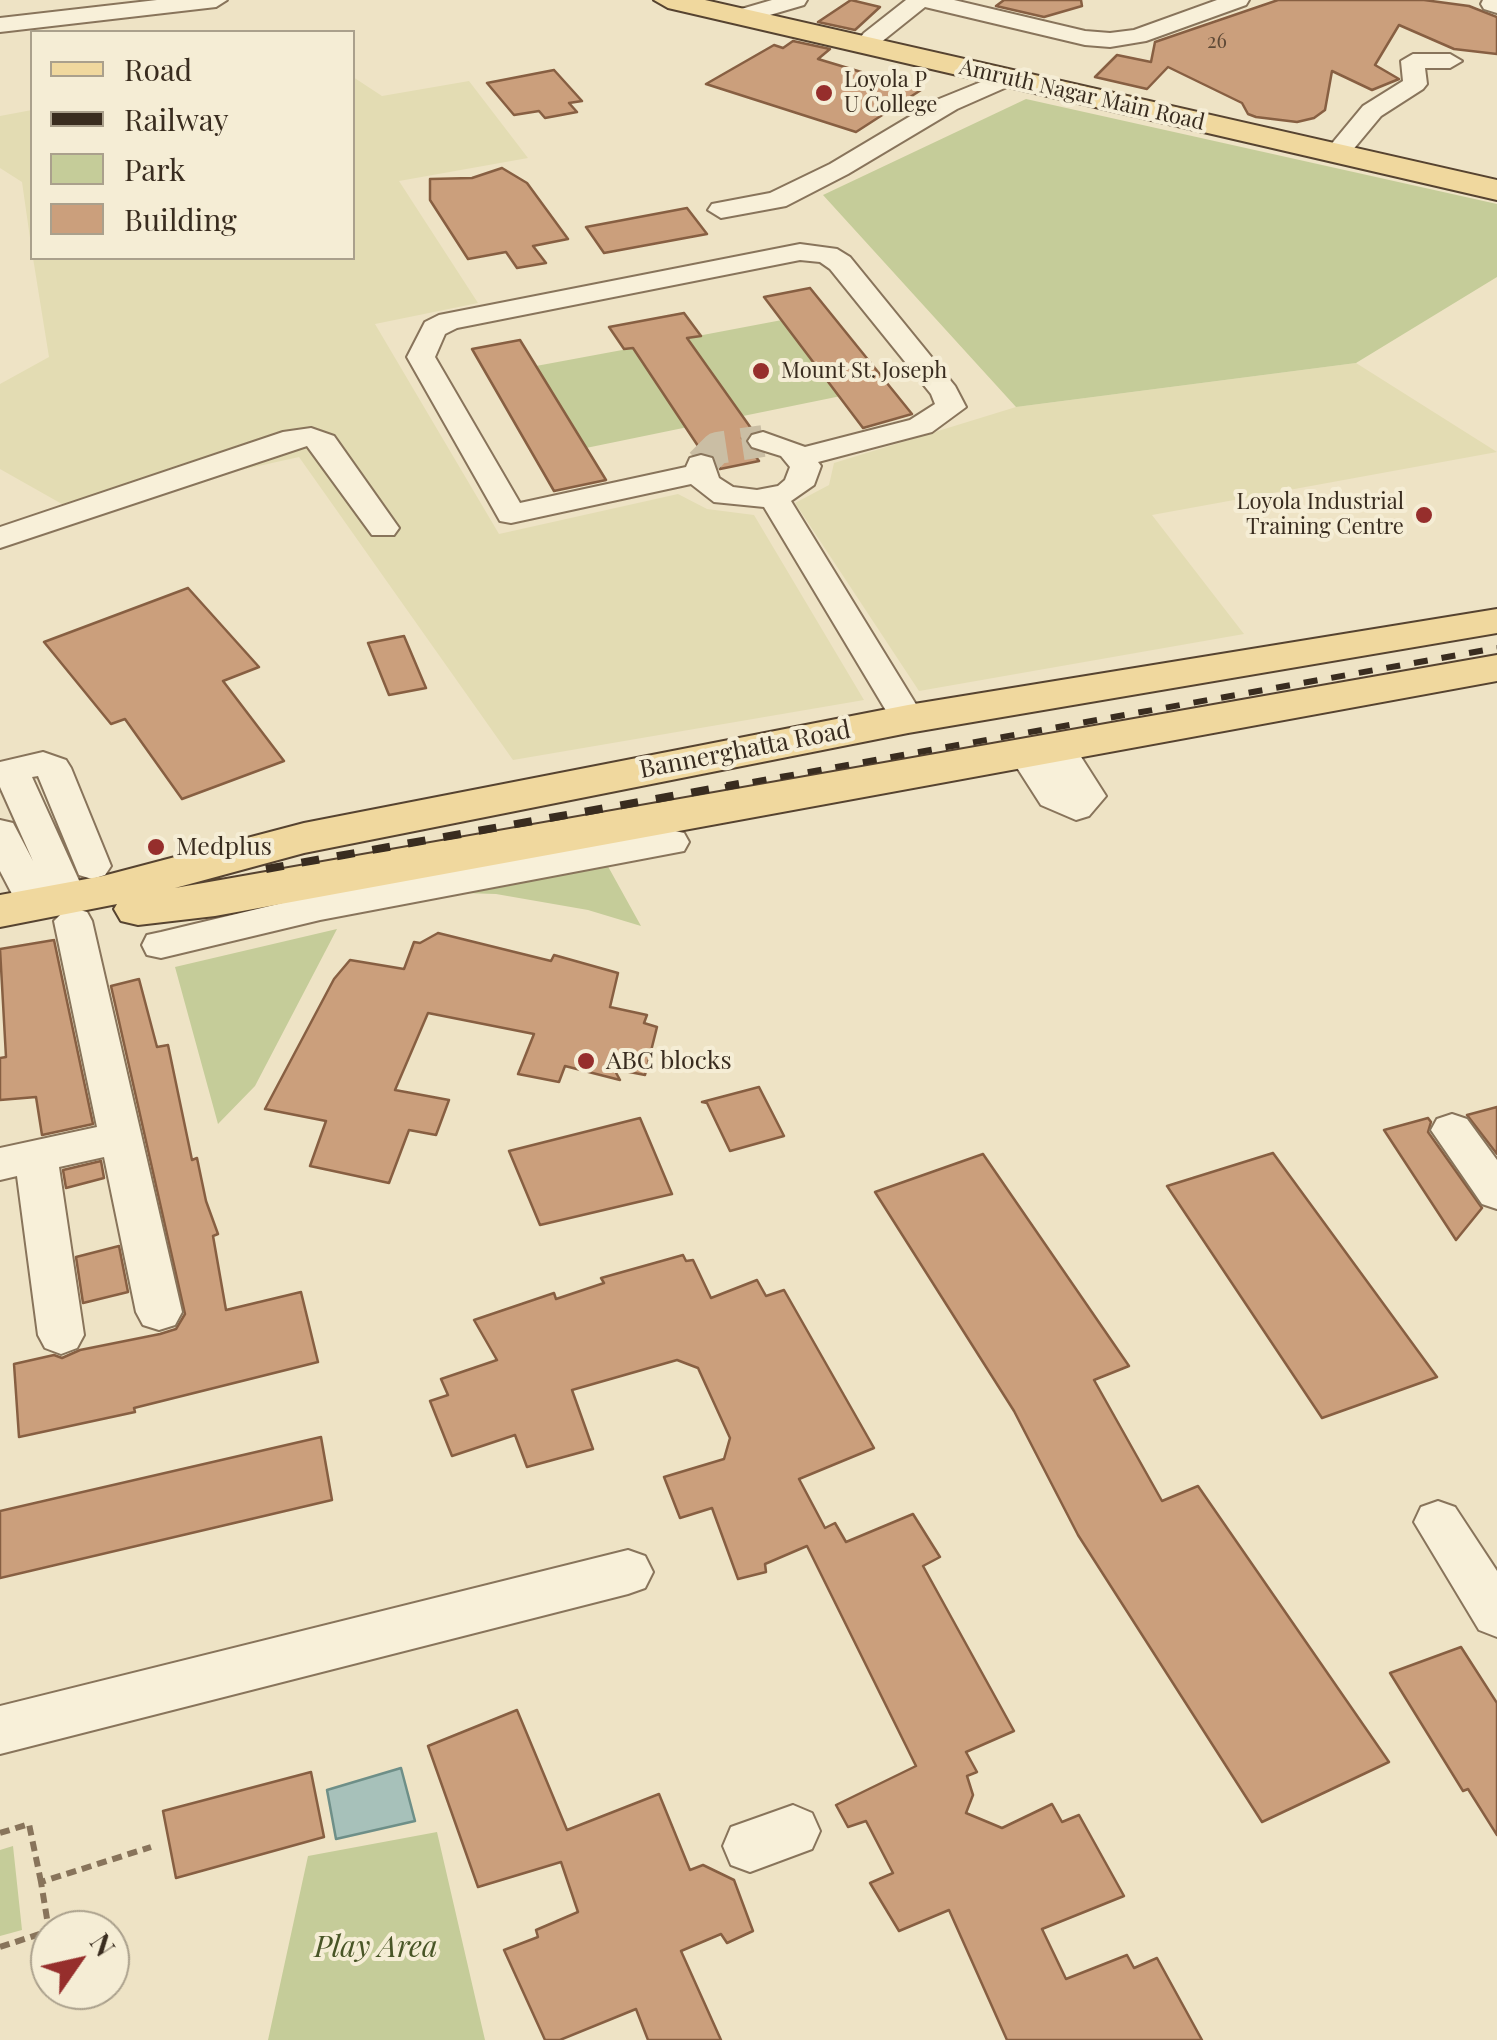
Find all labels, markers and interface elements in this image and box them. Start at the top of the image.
legend [30,30,355,260]
house number: 26 [1207,30,1227,54]
text: Road [124,49,192,89]
street label: Amruth Nagar Main Road [957,54,1207,136]
place label: Loyola P U College [844,67,937,118]
marker: Loyola P U College [813,82,835,104]
text: Railway [124,99,229,139]
text: Park [124,149,186,189]
text: Building [124,199,237,239]
place label: Mount St. Joseph [781,358,947,384]
marker: Mount St. Joseph [750,360,772,382]
place label: Loyola Industrial Training Centre [1236,489,1404,540]
marker: Loyola Industrial Training Centre [1413,504,1435,526]
street label: Bannerghatta Road [637,715,853,785]
place label: Medplus [176,832,272,862]
marker: Medplus [145,836,167,858]
place label: ABC blocks [606,1046,732,1076]
marker: ABC blocks [575,1050,597,1072]
north arrow [30,1910,130,2010]
text: N [83,1925,125,1963]
park label: Play Area [314,1930,438,1966]

